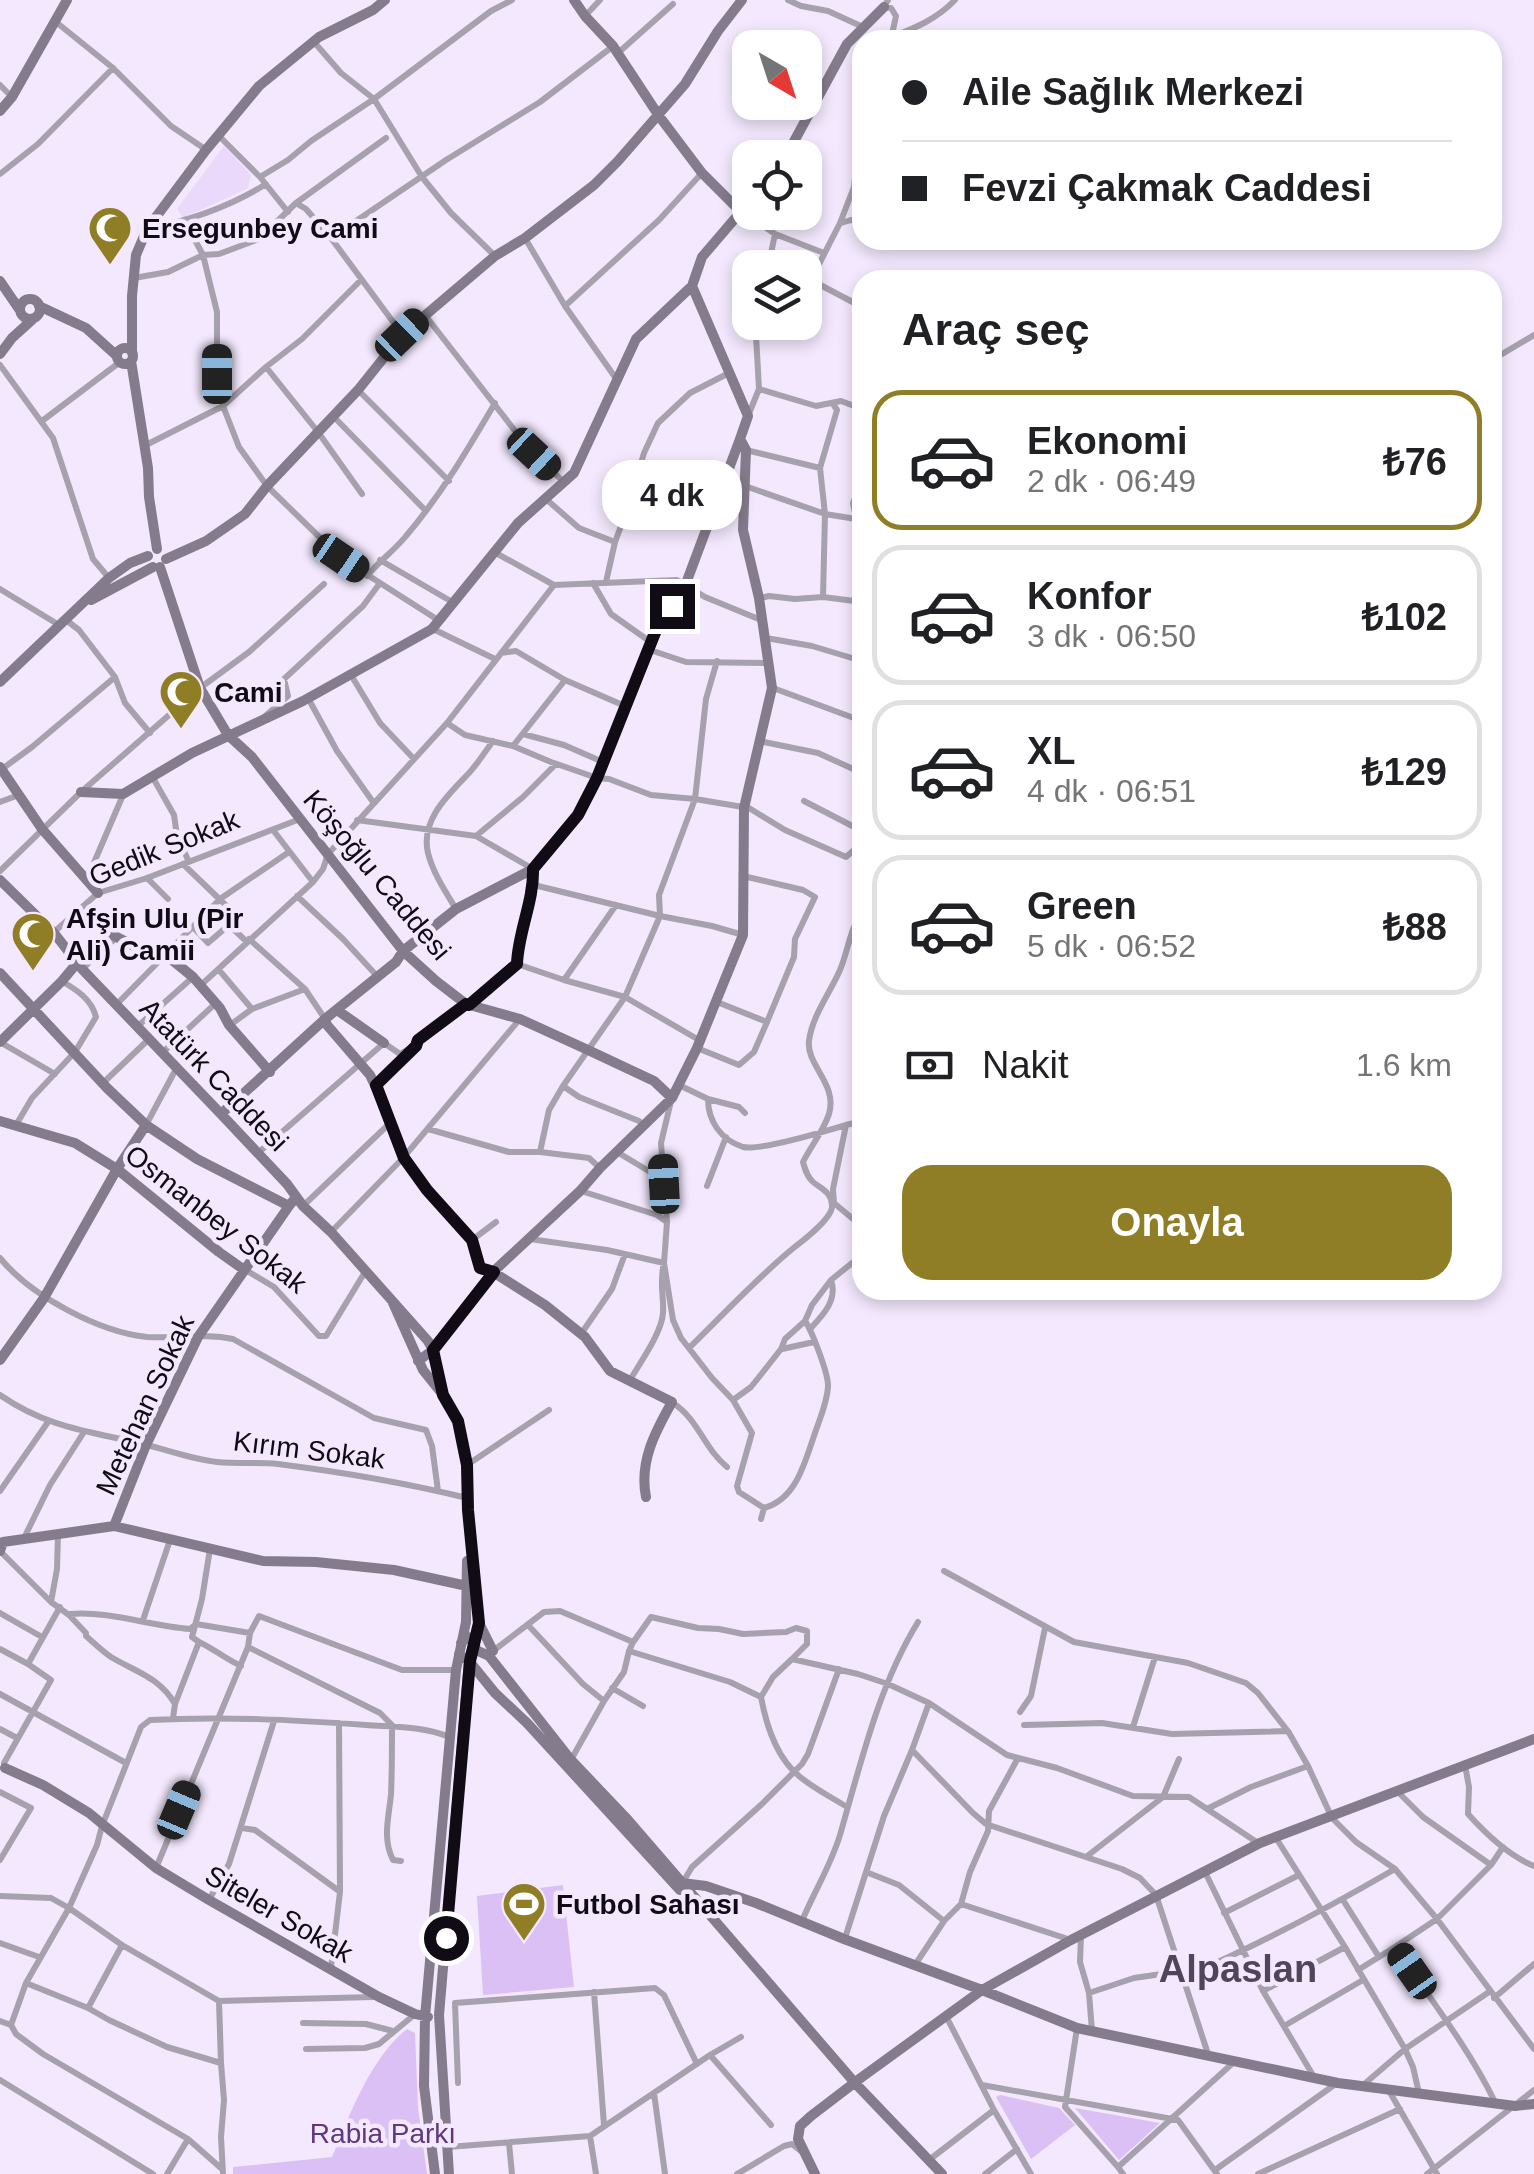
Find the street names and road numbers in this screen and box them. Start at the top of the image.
street label: Köşoğlu Caddesi [297,784,457,966]
street label: Gedik Sokak [85,804,244,892]
street label: Atatürk Caddesi [134,993,294,1157]
street label: Osmanbey Sokak [119,1139,313,1300]
street label: Metehan Sokak [90,1309,201,1500]
street label: Kırım Sokak [231,1425,388,1475]
street label: Siteler Sokak [200,1859,359,1969]

